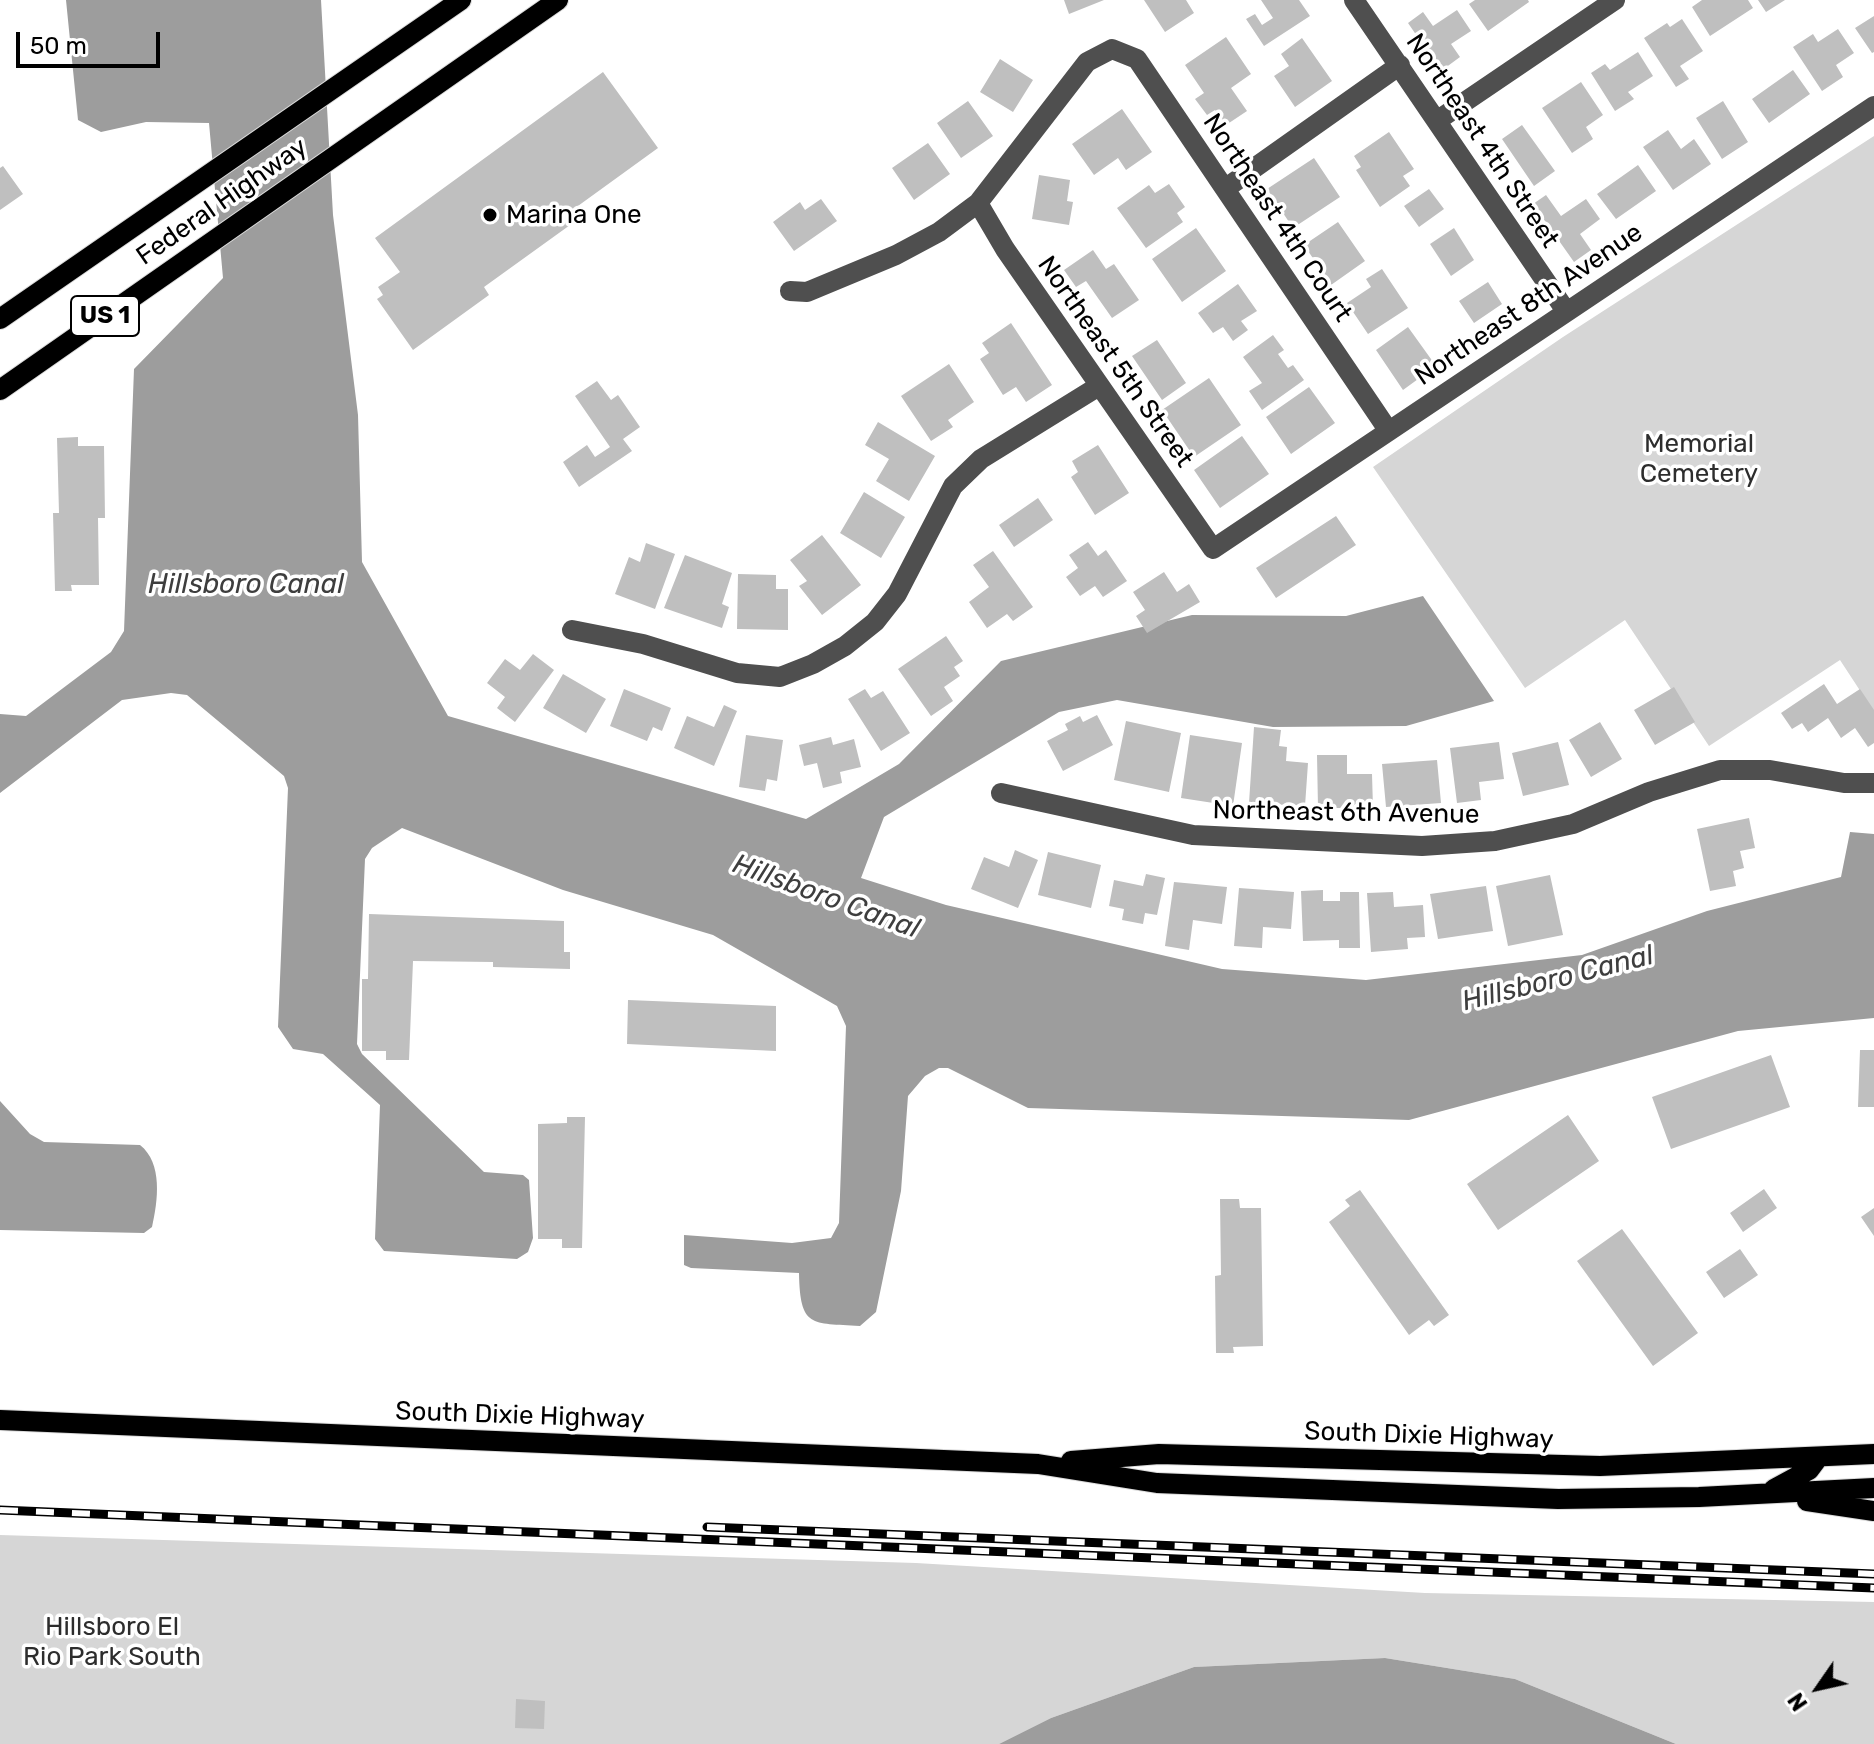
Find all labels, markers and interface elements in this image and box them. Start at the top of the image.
scale bar [20,16,164,66]
street label: Northeast 4th Street [1399,28,1565,254]
text: 50 m [30,32,87,60]
street label: Northeast 4th Court [1196,108,1358,328]
street label: Federal Highway [131,132,313,272]
place label: Marina One [506,199,642,231]
marker: Marina One [481,206,499,224]
street label: Northeast 8th Avenue [1409,217,1649,393]
street label: Northeast 5th Street [1030,250,1200,474]
road number: US 1 [71,296,139,336]
park label: Memorial Cemetery [1640,428,1758,490]
water label: Hillsboro Canal [148,568,344,602]
street label: Northeast 6th Avenue [1212,795,1480,831]
water label: Hillsboro Canal [728,848,924,946]
water label: Hillsboro Canal [1459,939,1657,1019]
street label: South Dixie Highway [395,1396,645,1436]
street label: South Dixie Highway [1304,1416,1554,1456]
park label: Hillsboro El Rio Park South [23,1611,201,1672]
north arrow [1778,1648,1858,1728]
text: N [1782,1688,1813,1716]

